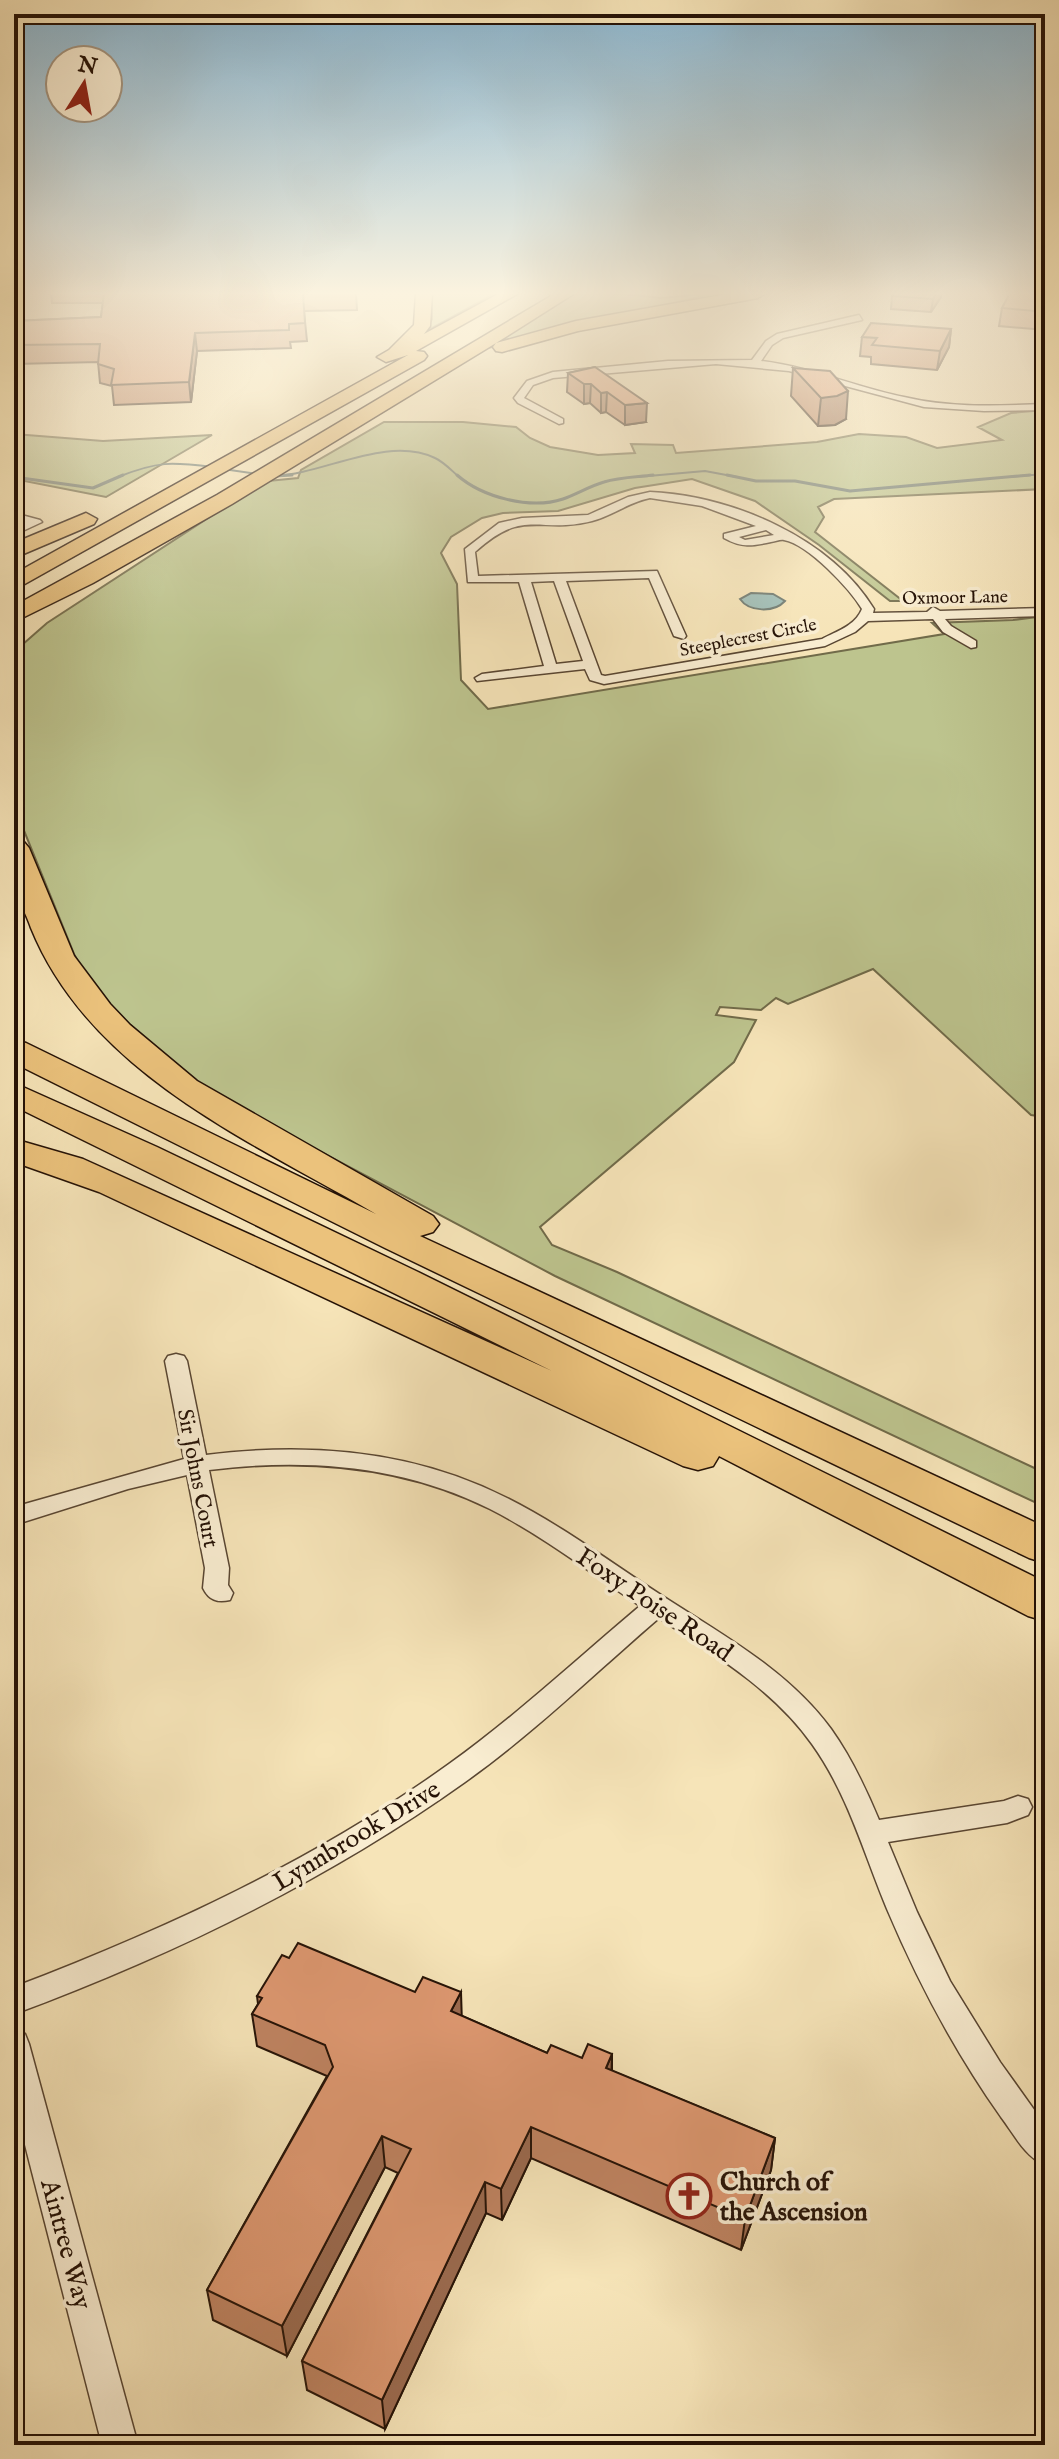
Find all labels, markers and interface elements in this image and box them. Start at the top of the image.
north arrow [44,44,124,124]
text: N [74,51,99,82]
street label: Oxmoor Lane [902,586,1008,611]
street label: Steeplecrest Circle [678,614,819,663]
street label: Sir Johns Court [170,1407,224,1551]
street label: Foxy Poise Road [569,1541,739,1670]
street label: Lynnbrook Drive [267,1773,447,1899]
place label: Church of the Ascension [720,2166,868,2229]
church icon: Church of the Ascension [665,2172,713,2220]
street label: Aintree Way [32,2175,99,2313]

